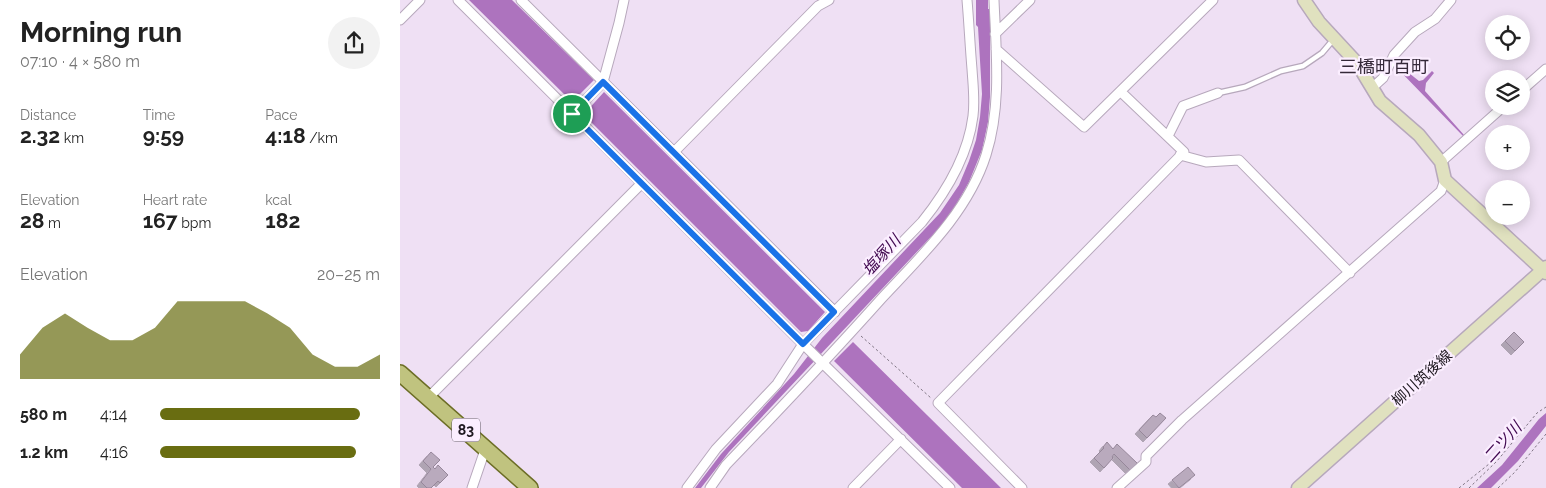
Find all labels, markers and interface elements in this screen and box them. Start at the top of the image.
map controls [1485,15,1530,225]
button: locate [1485,15,1530,60]
text: Morning run [20,16,182,49]
button: share [328,17,380,69]
text: 07:10 · 4 × 580 m [20,52,140,71]
district label: 三橋町百町 [1339,56,1429,77]
button: layers [1485,70,1530,115]
pin [551,93,593,135]
icon: arrive [558,100,586,128]
text: Distance [20,107,76,123]
text: Time [143,107,175,123]
text: Pace [265,107,297,123]
text: 2.32 [20,123,60,148]
text: 9:59 [143,123,184,148]
text: 4:18 [265,123,306,148]
button: + [1485,125,1530,170]
text: km [60,130,84,146]
text: /km [306,130,338,146]
button: − [1485,180,1530,225]
text: Elevation [20,192,79,208]
text: Heart rate [143,192,207,208]
text: kcal [265,192,292,208]
text: 28 [20,208,45,233]
text: 167 [143,208,178,233]
text: 182 [265,208,300,233]
text: m [45,215,61,231]
text: bpm [178,215,211,231]
water label: 塩塚川 [858,230,906,280]
text: Elevation [20,265,88,284]
text: 20–25 m [317,265,380,284]
street label: 柳川筑後線 [1388,346,1456,410]
text: 580 m [20,405,67,424]
text: 4:14 [100,405,127,424]
water label: 二ツ川 [1479,417,1527,467]
road number: 83 [452,418,480,442]
text: 1.2 km [20,443,68,462]
text: 4:16 [100,443,128,462]

